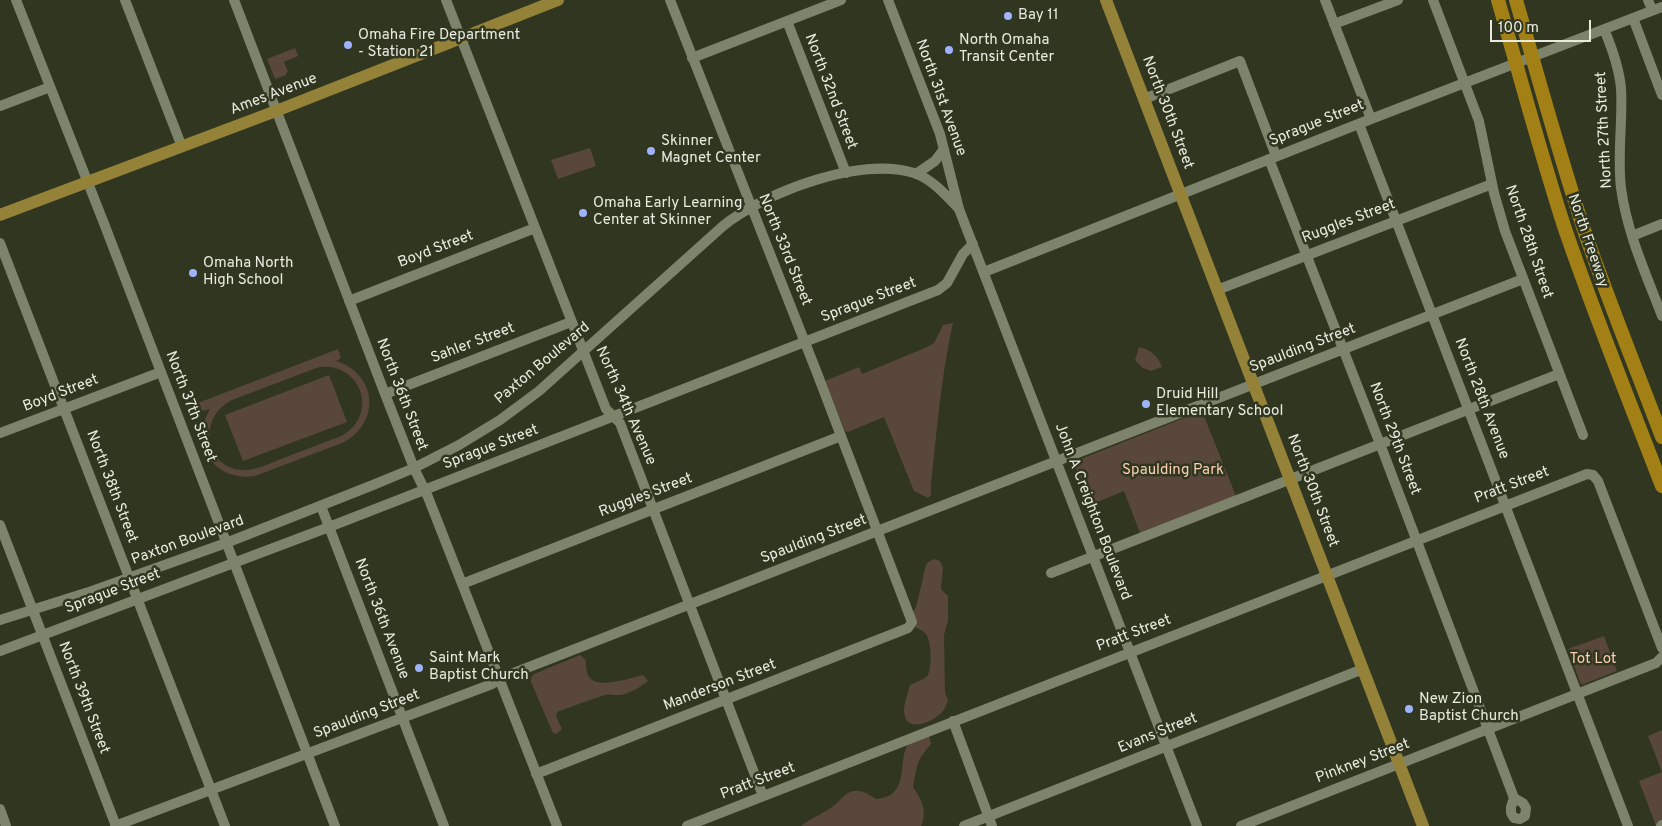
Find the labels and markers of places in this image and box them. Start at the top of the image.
place label: Bay 11 [1018,7,1058,25]
marker: Bay 11 [1002,10,1014,22]
place label: Omaha Fire Department - Station 21 [358,27,520,62]
place label: North Omaha Transit Center [959,32,1054,67]
marker: Omaha Fire Department - Station 21 [342,39,354,51]
marker: North Omaha Transit Center [943,44,955,56]
place label: Skinner Magnet Center [661,133,761,168]
marker: Skinner Magnet Center [645,145,657,157]
place label: Omaha Early Learning Center at Skinner [593,195,742,230]
marker: Omaha Early Learning Center at Skinner [577,207,589,219]
place label: Omaha North High School [203,255,293,290]
marker: Omaha North High School [187,267,199,279]
place label: Druid Hill Elementary School [1156,386,1283,421]
marker: Druid Hill Elementary School [1140,398,1152,410]
place label: Saint Mark Baptist Church [429,650,529,685]
marker: Saint Mark Baptist Church [413,662,425,674]
place label: New Zion Baptist Church [1419,691,1519,726]
marker: New Zion Baptist Church [1403,703,1415,715]

